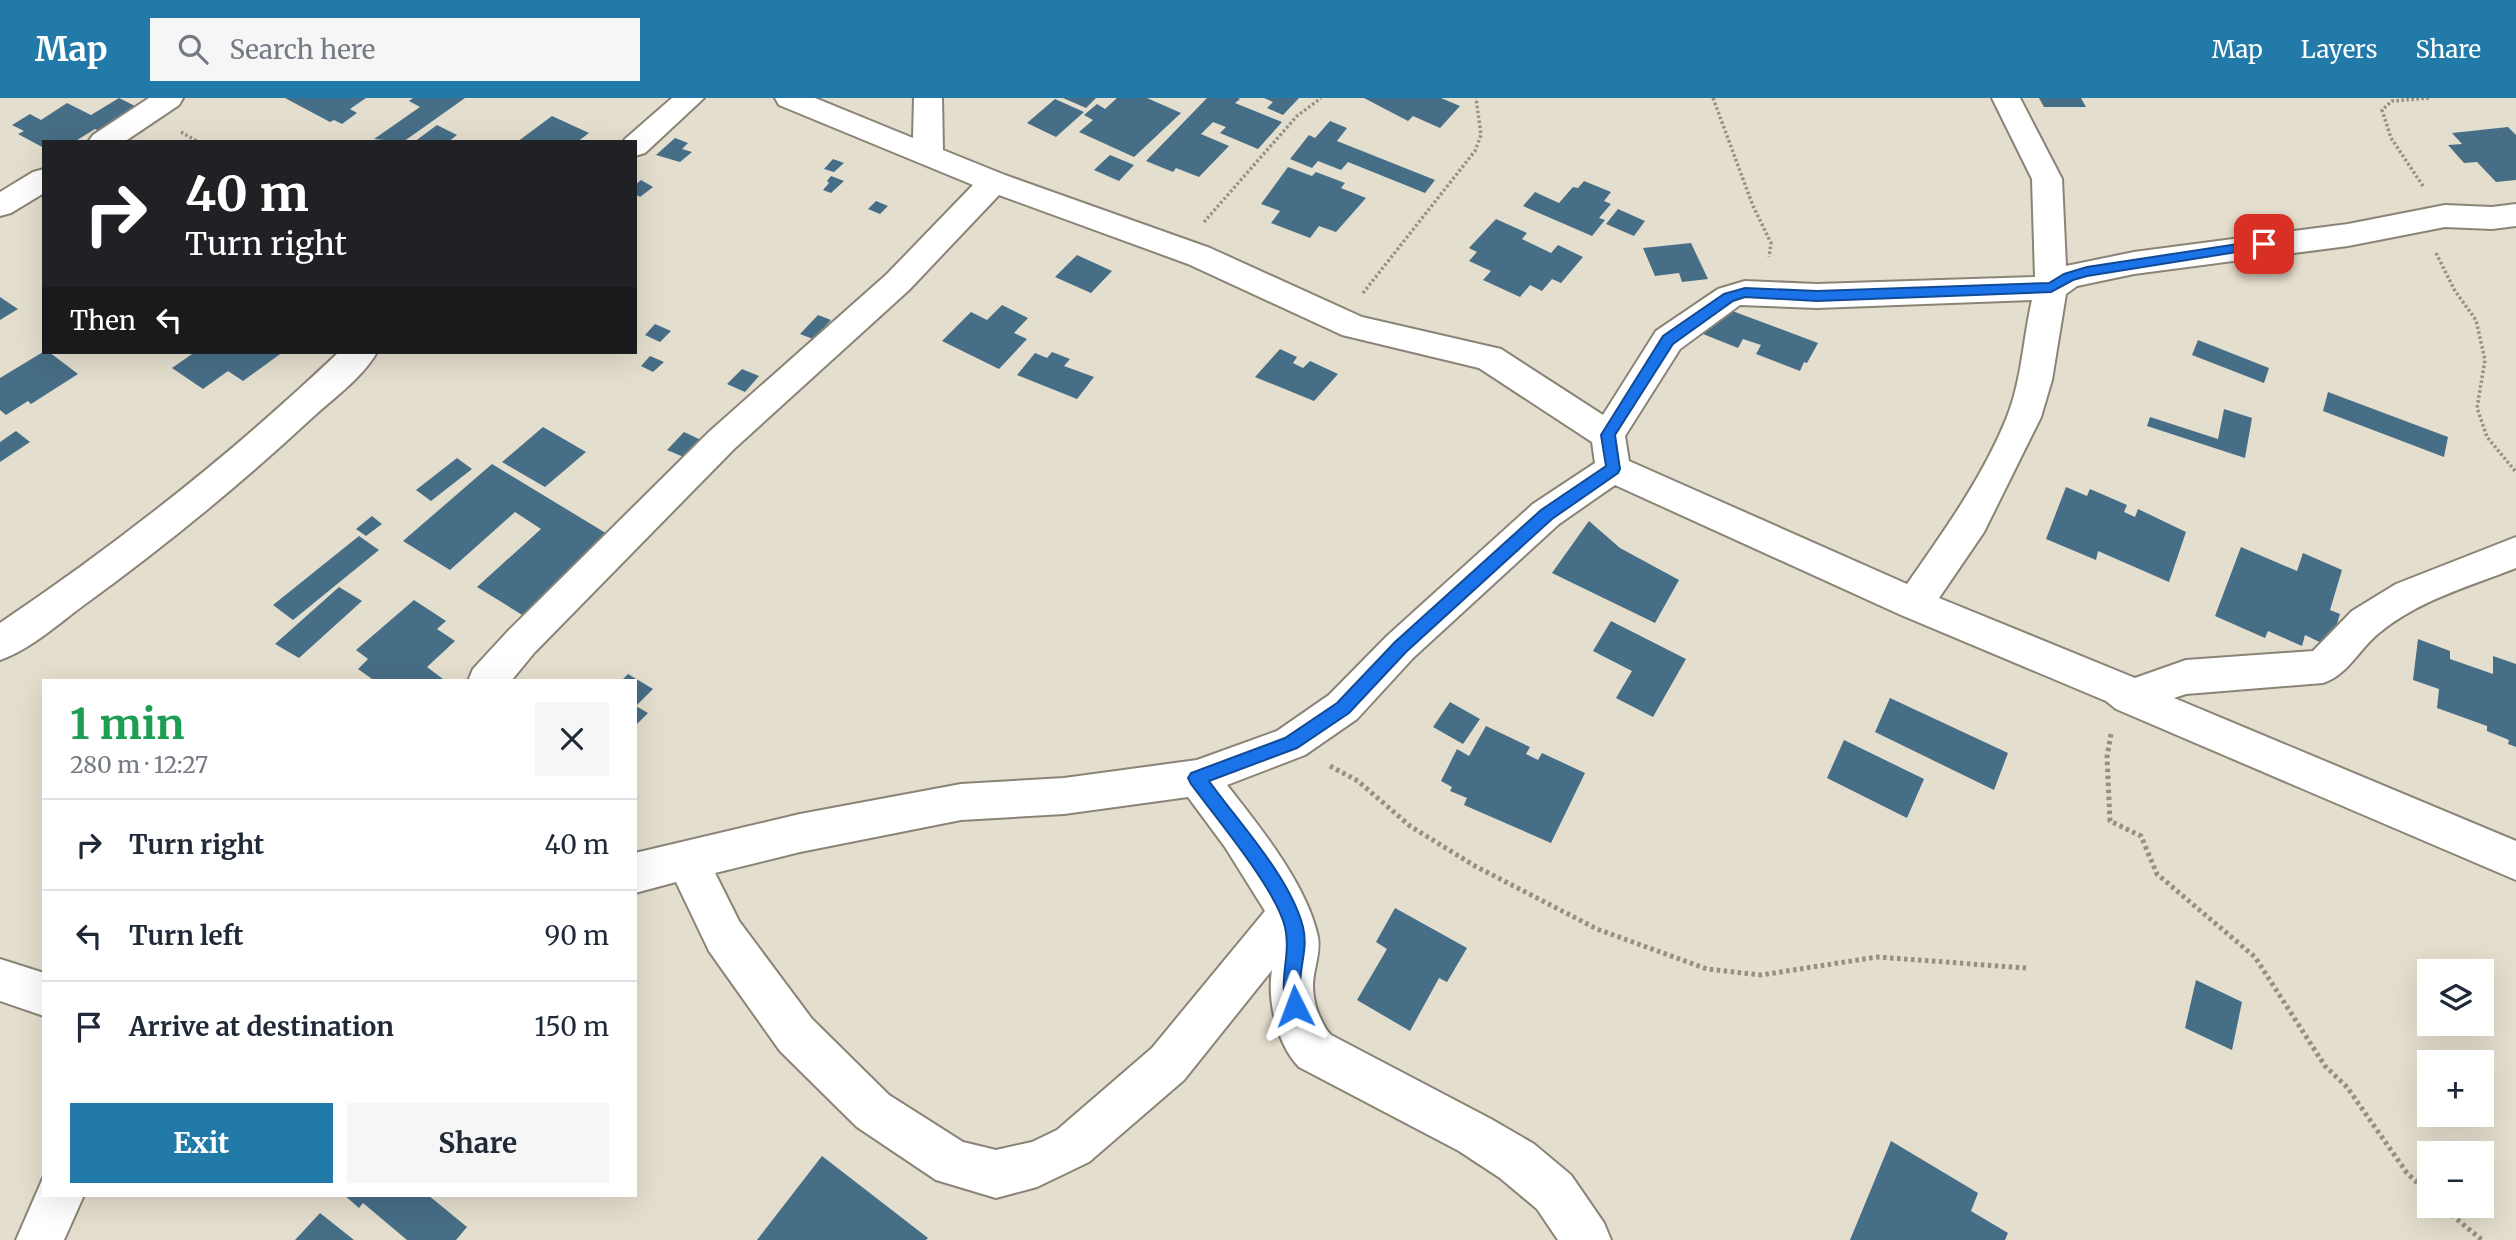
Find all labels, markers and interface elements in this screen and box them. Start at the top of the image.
search box [150,18,640,81]
text: Map [35,29,108,70]
icon: search [174,30,212,68]
text: Search here [230,33,375,66]
text: Map [2212,34,2263,65]
text: Layers [2301,34,2377,65]
text: Share [2415,34,2481,65]
text: 40 m [185,163,309,224]
icon: right [70,168,161,259]
pin [2234,214,2294,274]
text: Turn right [185,224,347,264]
icon: arrive [2245,225,2283,263]
icon: left [150,301,188,339]
text: Then [70,304,136,337]
text: 1 min [70,698,184,750]
button: close [535,702,609,776]
text: 280 m · 12:27 [70,750,208,779]
icon: right [70,826,108,864]
text: Turn right [129,828,264,861]
text: 40 m [545,828,609,861]
icon: left [70,917,108,955]
text: Turn left [129,919,243,952]
text: 90 m [545,919,609,952]
map controls [2417,959,2494,1218]
button: layers [2417,959,2494,1036]
position arrow [1258,969,1332,1043]
icon: arrive [70,1008,108,1046]
text: Arrive at destination [129,1010,394,1043]
text: 150 m [535,1010,609,1043]
button: + [2417,1050,2494,1127]
button: Exit [70,1103,333,1183]
button: Share [347,1103,609,1183]
button: − [2417,1141,2494,1218]

